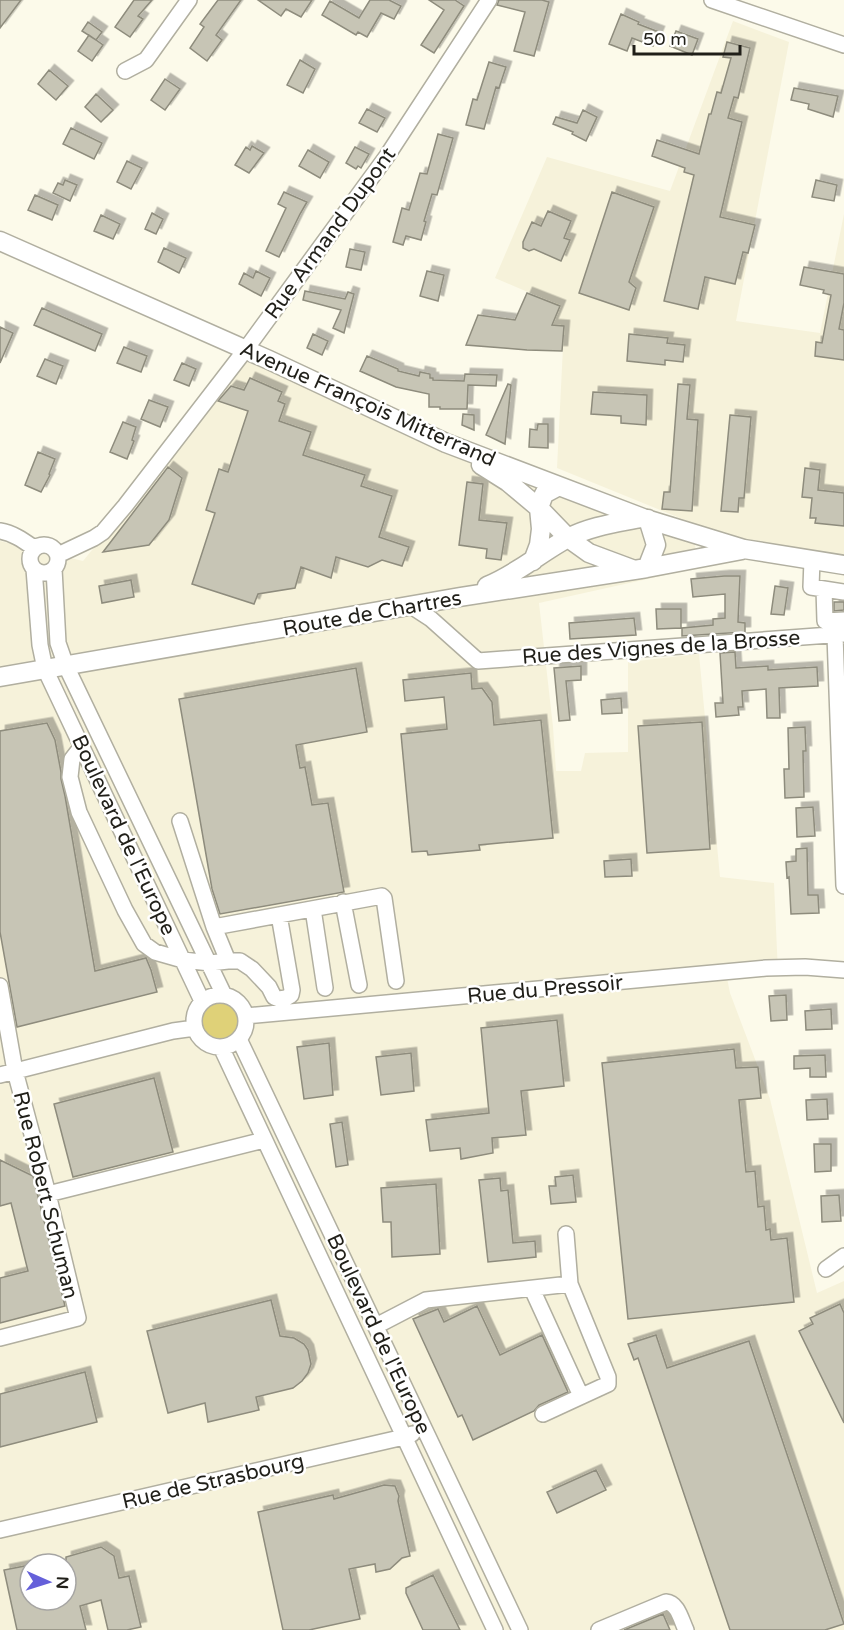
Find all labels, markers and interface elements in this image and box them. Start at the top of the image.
scale bar [634,18,740,56]
text: 50 m [643,28,687,50]
street label: Rue Armand Dupont [260,143,401,324]
street label: Avenue François Mitterrand [236,337,499,472]
street label: Route de Chartres [281,585,464,642]
street label: Rue des Vignes de la Brosse [521,625,801,670]
street label: Boulevard de l'Europe [66,731,181,940]
street label: Rue du Pressoir [466,970,624,1009]
street label: Rue Robert Schuman [8,1089,83,1301]
street label: Boulevard de l'Europe [321,1230,436,1439]
street label: Rue de Strasbourg [120,1448,306,1515]
north arrow [18,1552,78,1612]
text: N [52,1576,72,1590]

